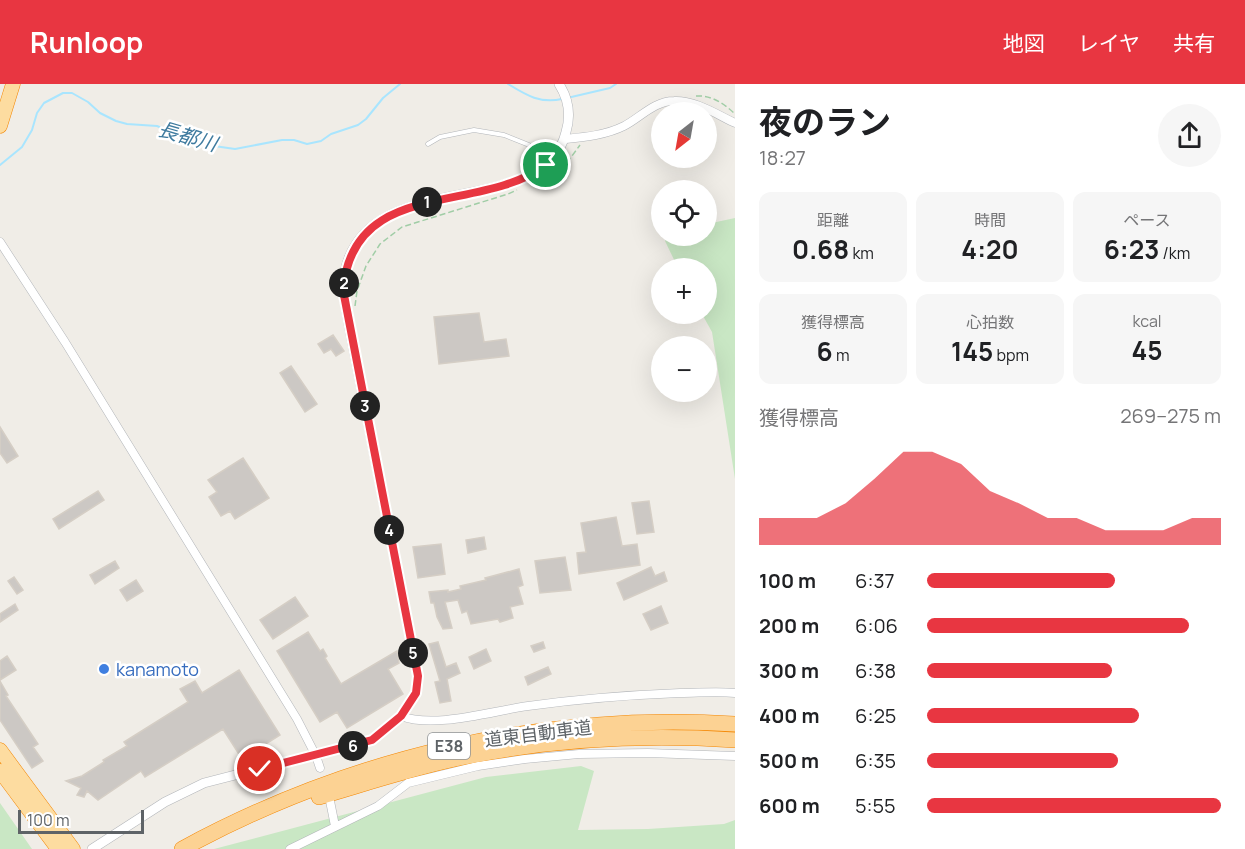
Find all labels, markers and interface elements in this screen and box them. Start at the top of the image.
text: Runloop [30,23,143,61]
text: 地図 [1003,29,1045,57]
text: レイヤ [1078,29,1140,57]
text: 共有 [1173,29,1215,57]
text: 夜のラン [759,99,891,144]
north arrow [651,102,717,168]
map controls [651,102,717,402]
button: share [1158,104,1221,167]
water label: 長都川 [155,115,222,158]
pin [520,139,571,190]
text: 18:27 [759,144,806,171]
icon: arrive [529,148,562,181]
button: locate [651,180,717,246]
pin: 1 [412,187,442,217]
text: 1 [423,191,431,213]
text: 距離 [817,209,849,231]
text: 時間 [974,209,1006,231]
text: ペース [1123,209,1171,231]
text: 0.68 [792,231,849,267]
text: 4:20 [961,231,1019,267]
text: 6:23 [1104,231,1159,267]
text: km [849,242,874,264]
text: /km [1159,242,1190,264]
button: + [651,258,717,324]
pin: 2 [329,268,359,298]
text: 2 [339,272,349,294]
text: kcal [1132,310,1162,332]
text: 獲得標高 [801,311,865,333]
text: 心拍数 [966,311,1014,333]
text: 45 [1131,332,1163,368]
text: 6 [817,333,833,369]
text: 145 [951,333,993,369]
button: − [651,336,717,402]
text: m [833,344,849,366]
text: bpm [993,344,1029,366]
pin: 3 [350,391,380,421]
text: 3 [360,395,370,417]
text: 269–275 m [1120,402,1221,429]
text: 獲得標高 [759,404,839,431]
pin: 4 [374,515,404,545]
text: 4 [384,519,394,541]
text: 100 m [759,567,816,594]
text: 6:37 [855,567,895,594]
text: 200 m [759,612,819,639]
text: 6:06 [855,612,898,639]
pin: 5 [398,638,428,668]
text: 5 [408,642,418,664]
place label: kanamoto [116,657,199,681]
text: 300 m [759,657,819,684]
text: 6:38 [855,657,896,684]
marker: kanamoto [97,662,111,676]
text: 400 m [759,702,819,729]
text: 6:25 [855,702,896,729]
street label: 道東自動車道 [483,715,593,751]
pin: 6 [338,731,368,761]
road number: E38 [428,733,470,759]
text: 6 [348,735,358,757]
pin [234,743,285,794]
text: 500 m [759,747,819,774]
text: 6:35 [855,747,896,774]
icon: check [243,752,276,785]
text: 600 m [759,792,820,819]
text: 5:55 [855,792,896,819]
scale bar [18,807,144,834]
text: 100 m [27,809,70,831]

